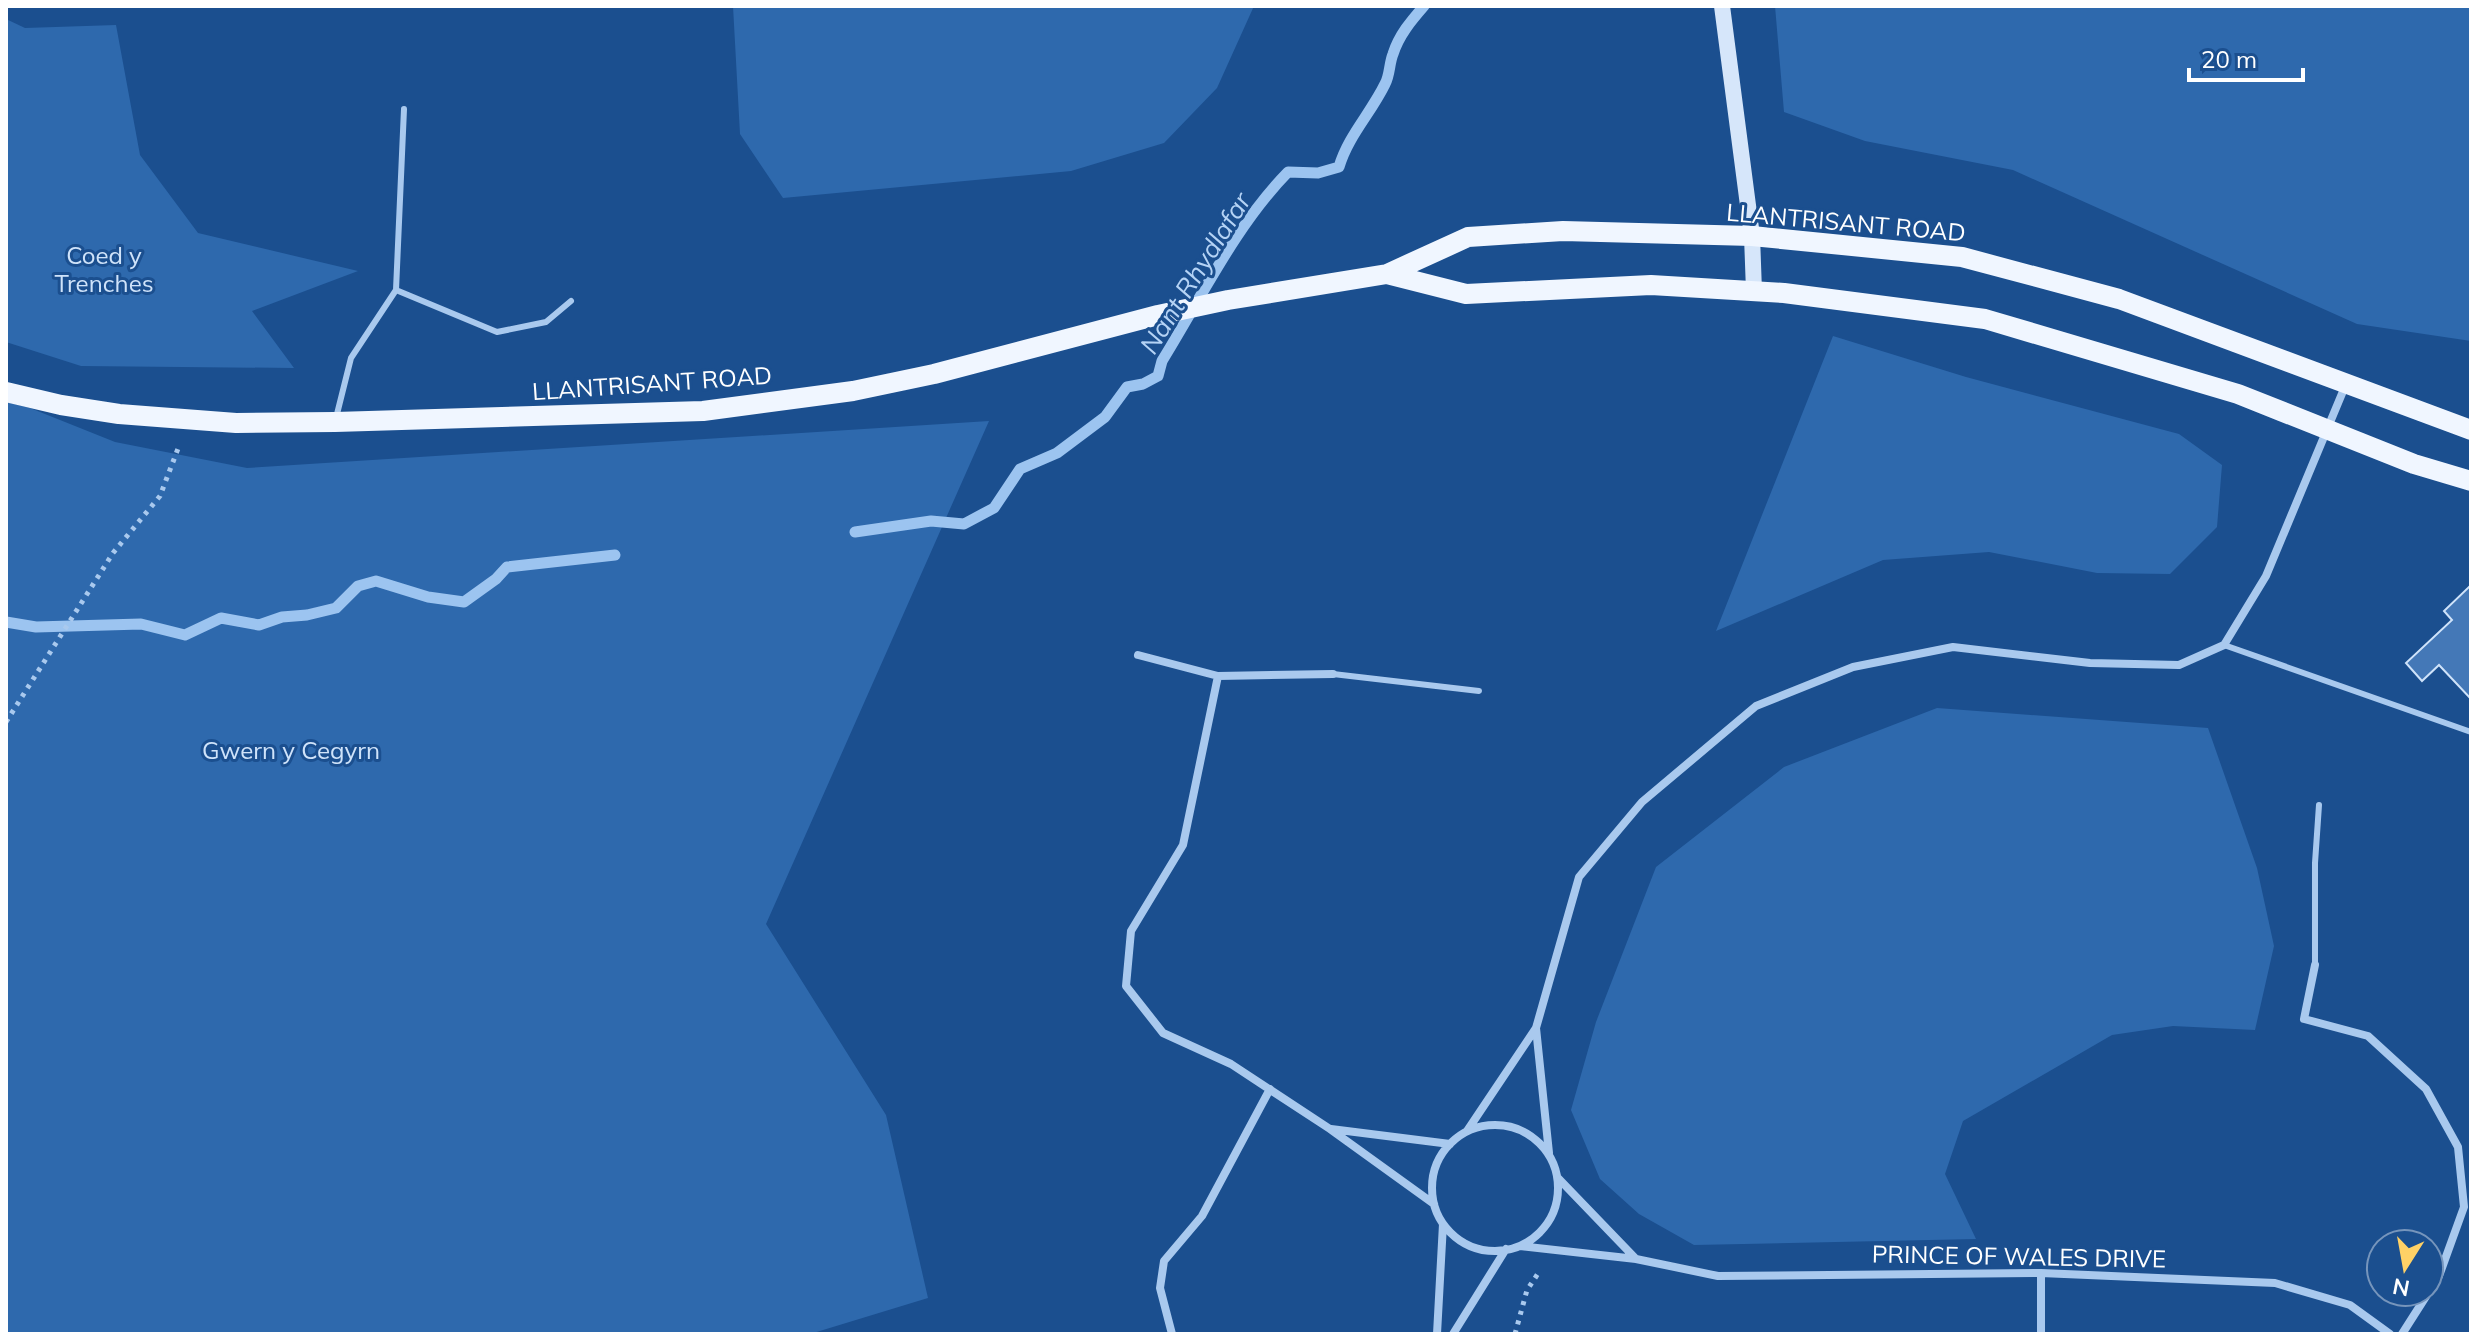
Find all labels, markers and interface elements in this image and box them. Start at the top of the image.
scale bar [2189,32,2303,82]
text: 20 m [2201,44,2257,74]
water label: Nant Rhydlafar [1132,185,1259,360]
street label: LLANTRISANT ROAD [1725,197,1967,247]
park label: Coed y Trenches [54,240,154,298]
street label: LLANTRISANT ROAD [531,360,773,406]
park label: Gwern y Cegyrn [202,735,380,765]
north arrow [2365,1228,2445,1308]
street label: PRINCE OF WALES DRIVE [1872,1238,2166,1274]
text: N [2390,1272,2412,1303]

